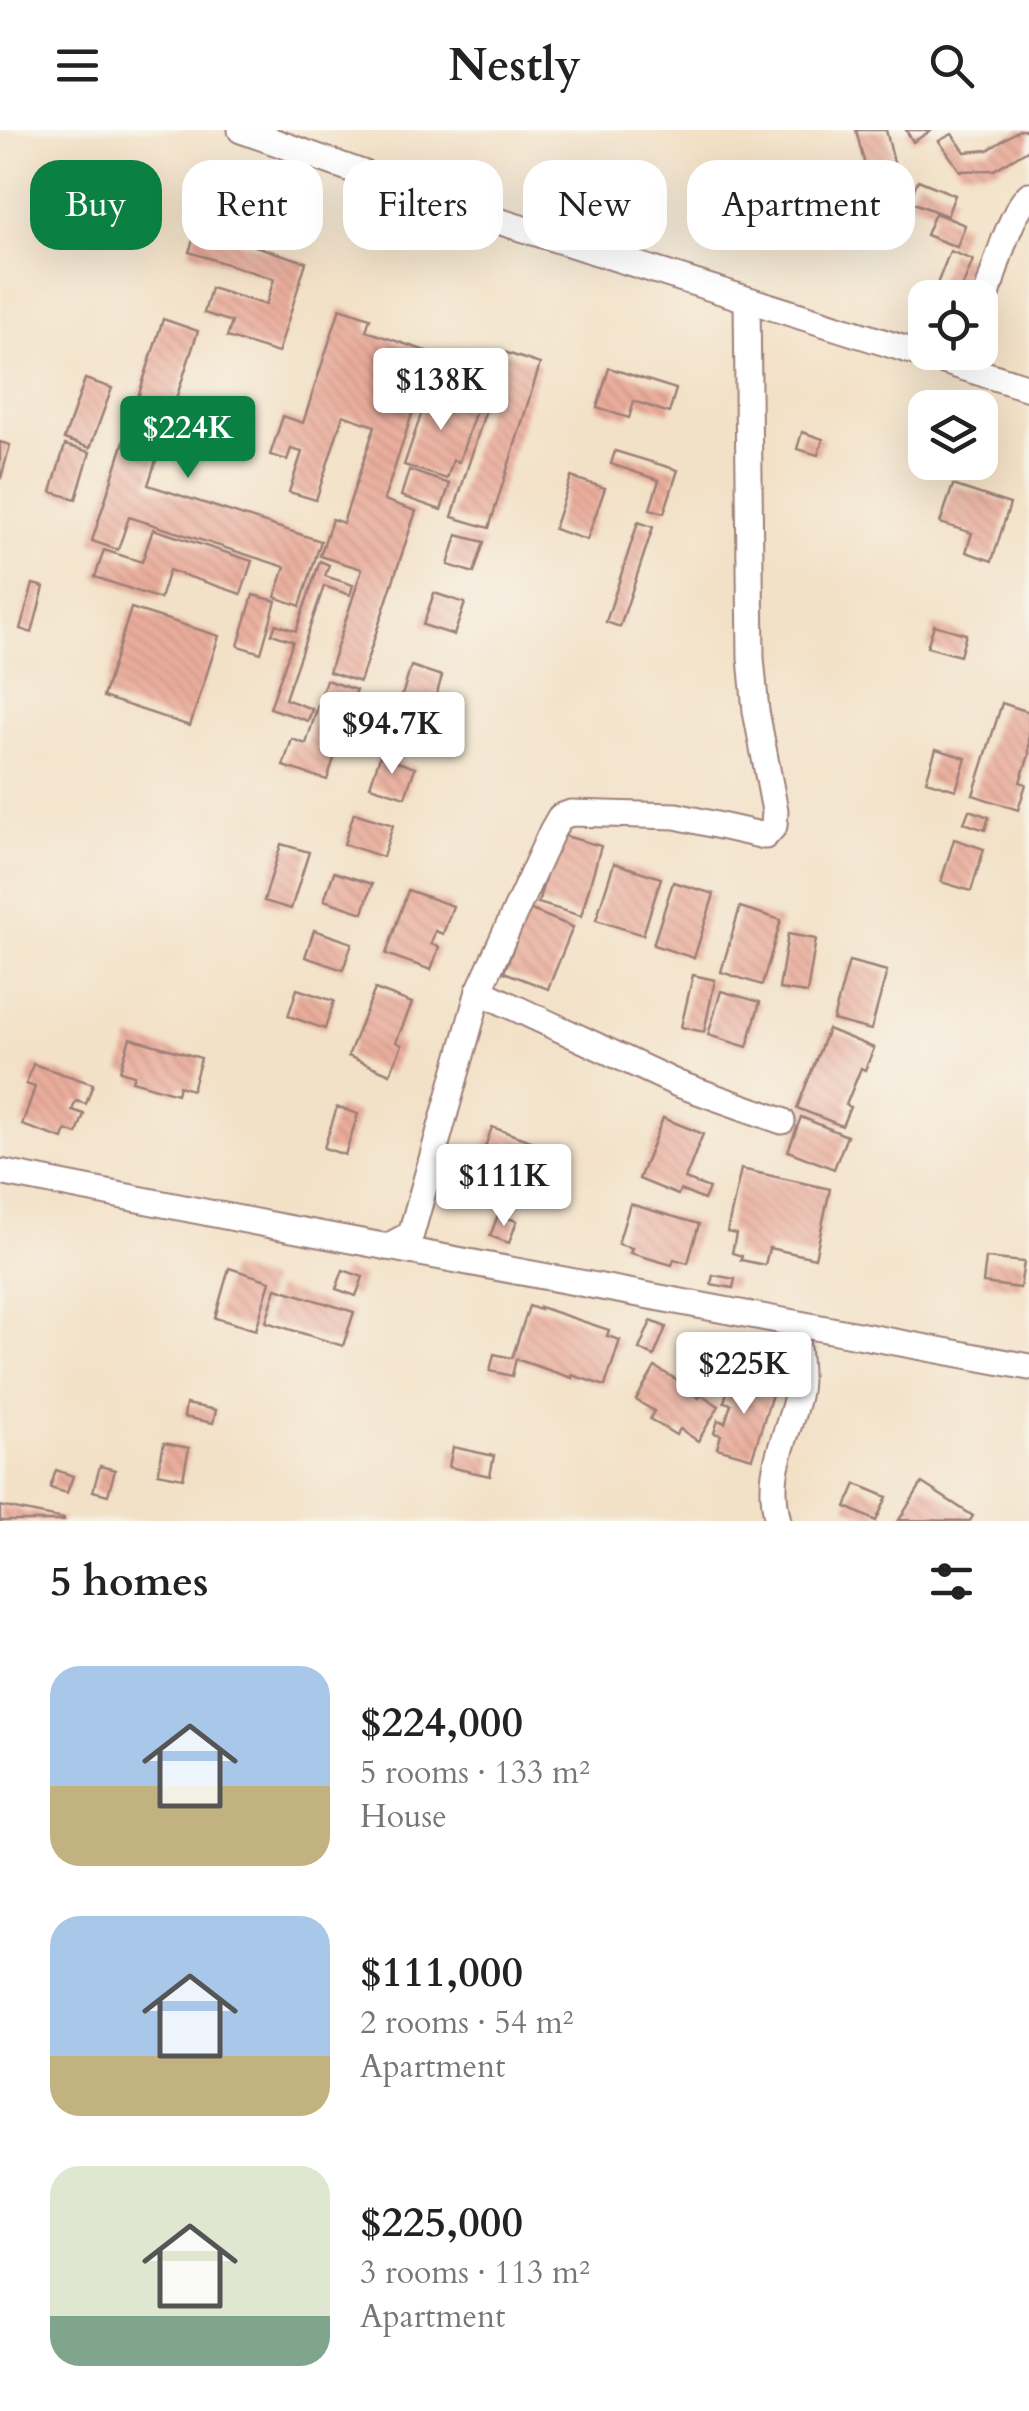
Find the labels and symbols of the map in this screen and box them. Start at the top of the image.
pin: $138K [371,348,511,433]
pin: $224K [118,396,258,481]
pin: $94.7K [311,692,473,777]
pin: $111K [434,1144,574,1229]
pin: $225K [674,1332,814,1417]

